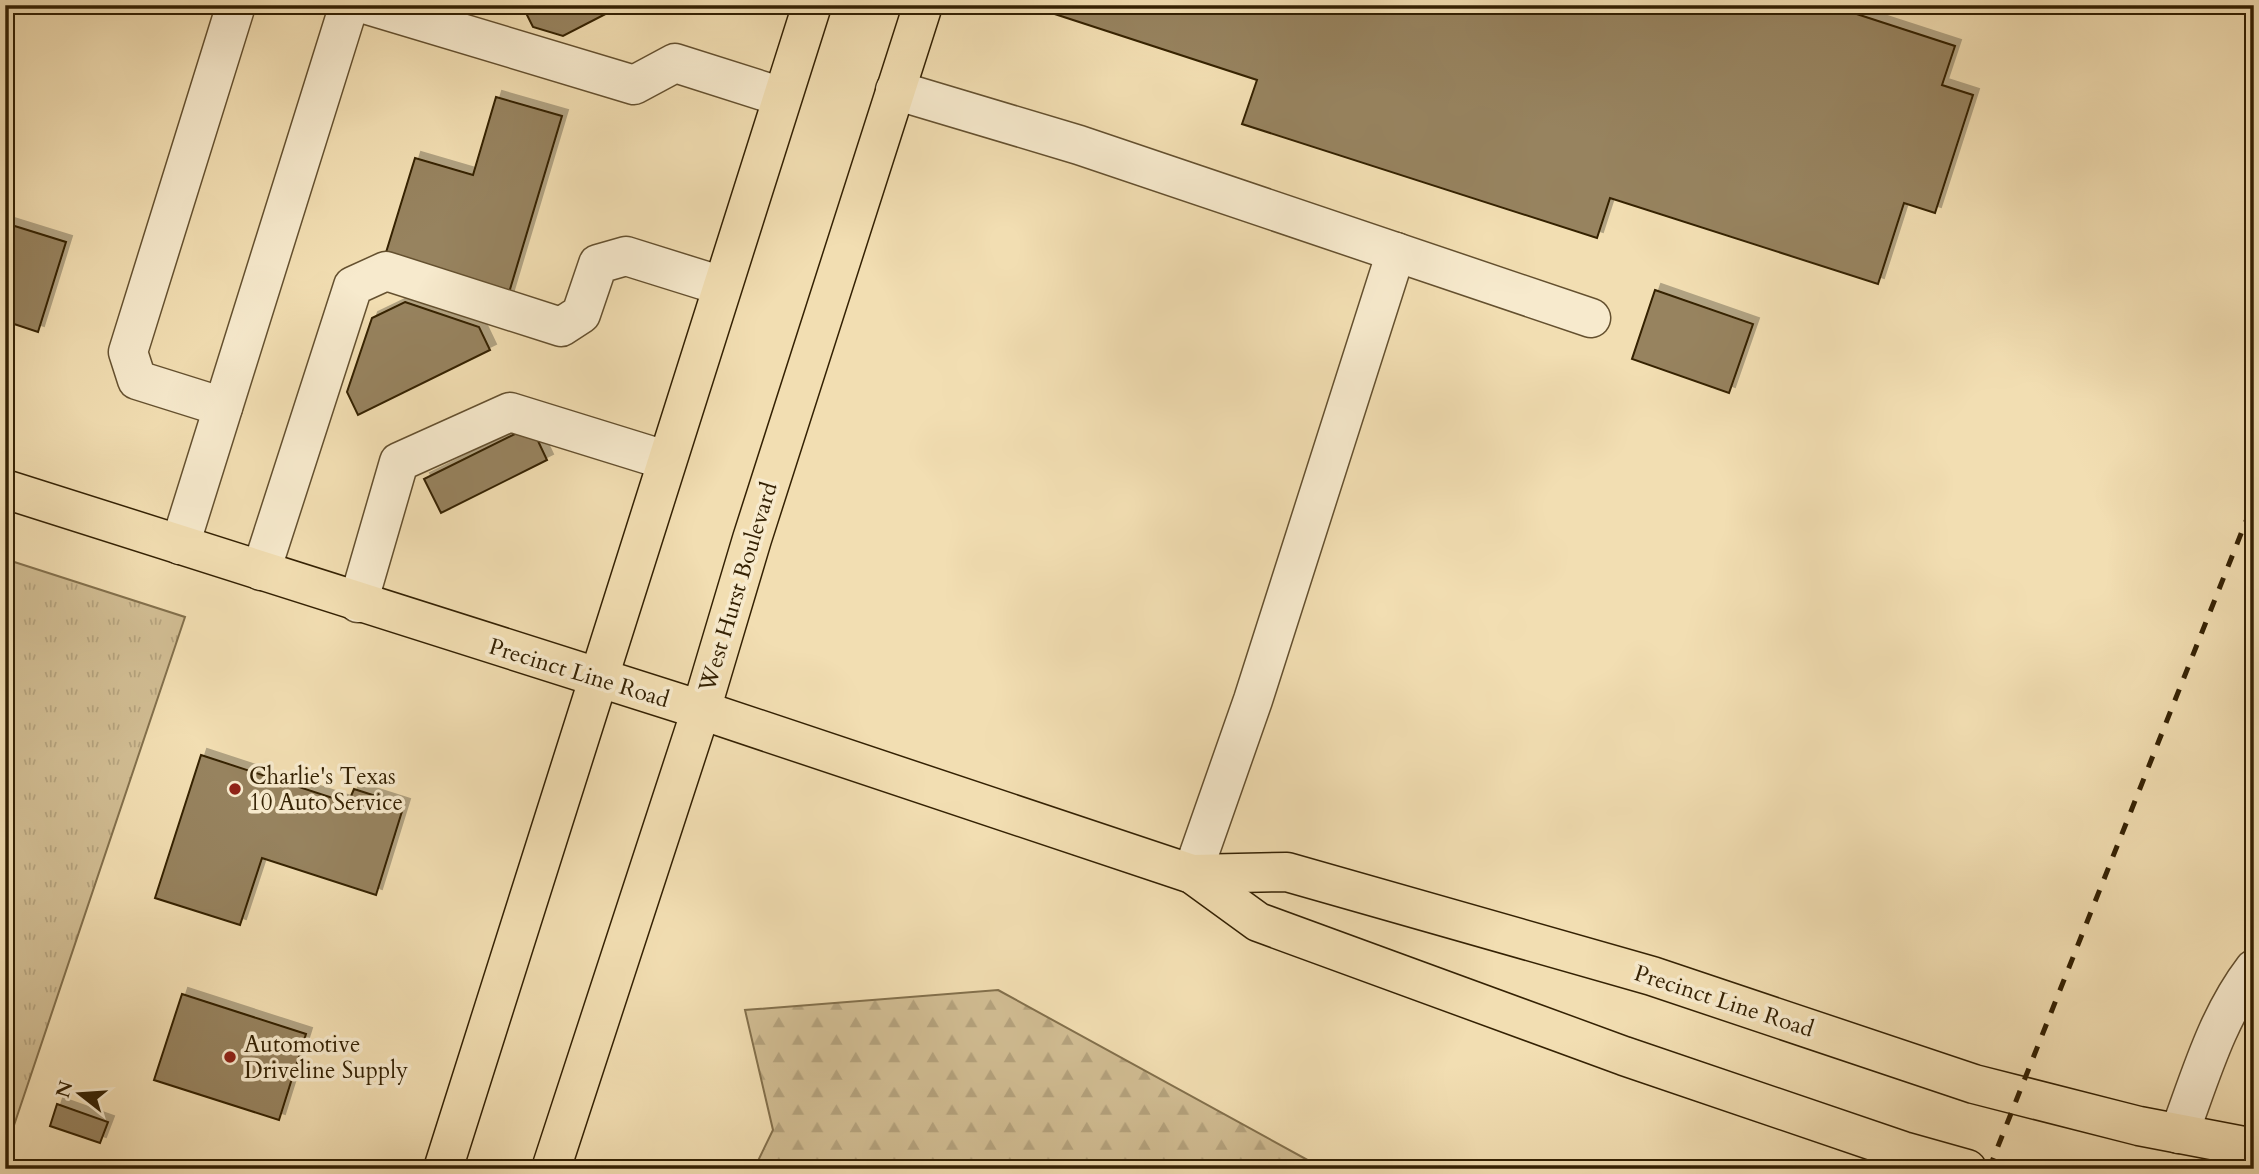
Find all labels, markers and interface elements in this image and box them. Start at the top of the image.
street label: West Hurst Boulevard [691,478,785,697]
street label: Precinct Line Road [485,631,674,715]
place label: Charlie's Texas 10 Auto Service [249,761,403,818]
marker: Charlie's Texas 10 Auto Service [227,781,243,797]
street label: Precinct Line Road [1630,957,1818,1045]
place label: Automotive Driveline Supply [244,1029,408,1086]
marker: Automotive Driveline Supply [222,1049,238,1065]
north arrow [46,1058,116,1128]
text: N [50,1077,80,1101]

